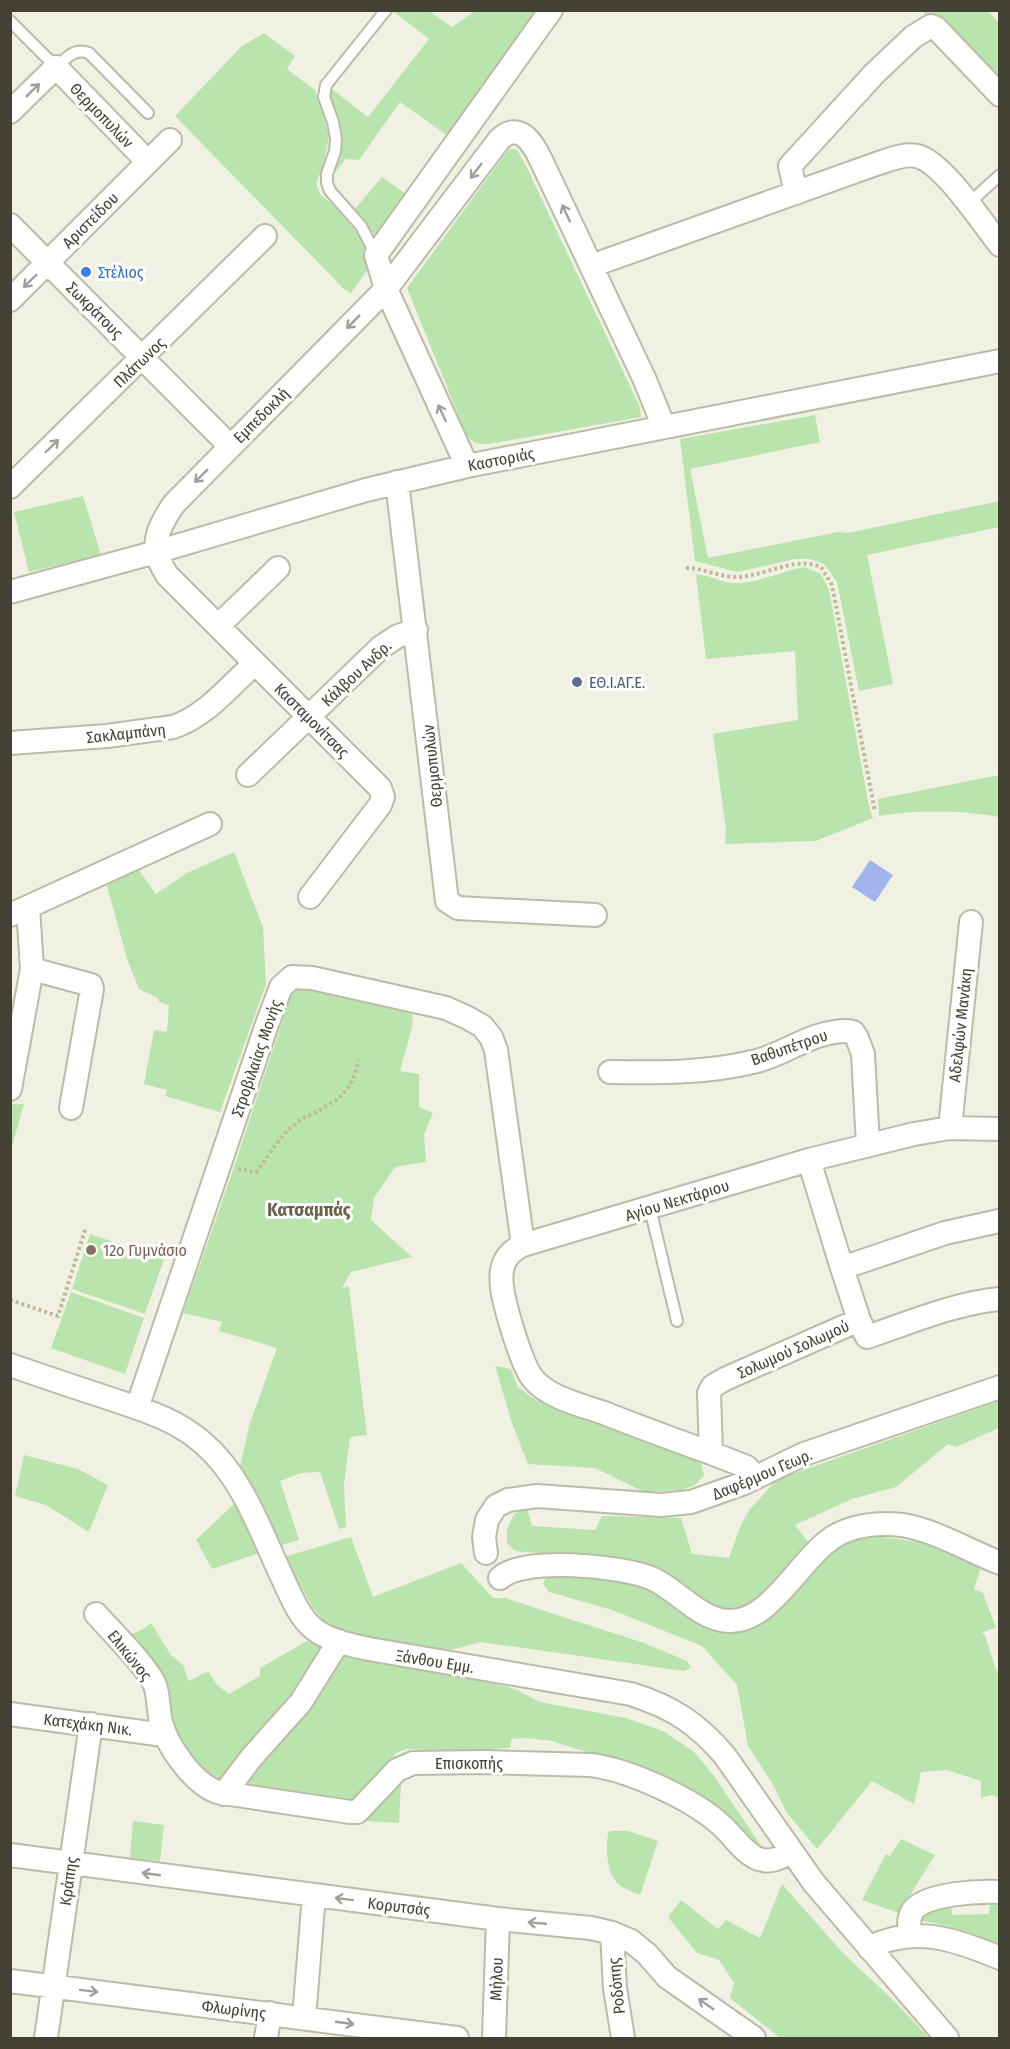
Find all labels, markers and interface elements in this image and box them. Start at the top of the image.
street label: Θερμοπυλών [66,79,137,152]
one-way arrow [26,83,41,97]
one-way arrow [470,163,483,179]
street label: Αριστείδου [58,188,122,252]
one-way arrow [560,204,572,222]
place label: Στέλιος [98,263,144,282]
marker: Στέλιος [79,265,93,279]
one-way arrow [22,274,37,289]
street label: Σωκράτους [63,278,127,343]
one-way arrow [346,315,360,330]
street label: Πλάτωνος [110,333,169,392]
street label: Εμπεδοκλή [230,384,293,447]
one-way arrow [436,404,448,422]
one-way arrow [45,439,60,454]
street label: Καστοριάς [466,444,536,475]
one-way arrow [194,468,208,483]
street label: Κάλβου Ανδρ. [318,636,395,710]
place label: ΕΘ.Ι.ΑΓ.Ε. [589,673,645,692]
marker: ΕΘ.Ι.ΑΓ.Ε. [570,675,584,689]
street label: Κασταμονίτσας [270,679,353,762]
street label: Σακλαμπάνη [85,720,167,747]
street label: Θερμοπυλών [419,724,446,808]
street label: Αδελφών Μανάκη [945,967,976,1083]
street label: Στροβιλαίας Μονής [228,997,286,1119]
street label: Βαθυπέτρου [748,1025,830,1069]
street label: Αγίου Νεκτάριου [623,1176,731,1225]
district label: Κατσαμπάς [267,1199,351,1221]
place label: 12o Γυμνάσιο [103,1241,187,1260]
marker: 12o Γυμνάσιο [84,1243,98,1257]
street label: Σολωμού Σολωμού [734,1316,852,1383]
street label: Δαφέρμου Γεωρ. [709,1445,815,1504]
street label: Ελικώνος [104,1626,156,1684]
street label: Ξάνθου Εμμ. [394,1646,475,1677]
street label: Κατεχάκη Νικ. [42,1710,133,1739]
street label: Επισκοπής [435,1754,503,1773]
street label: Κράπης [56,1855,81,1907]
one-way arrow [141,1868,161,1879]
street label: Κορυτσάς [367,1893,432,1920]
one-way arrow [334,1894,354,1905]
one-way arrow [528,1917,548,1928]
street label: Μήλου [486,1957,507,2001]
street label: Ροδόπης [604,1957,629,2015]
one-way arrow [79,1986,99,1997]
street label: Φλωρίνης [201,1996,267,2023]
one-way arrow [699,1998,715,2010]
one-way arrow [335,2018,355,2029]

